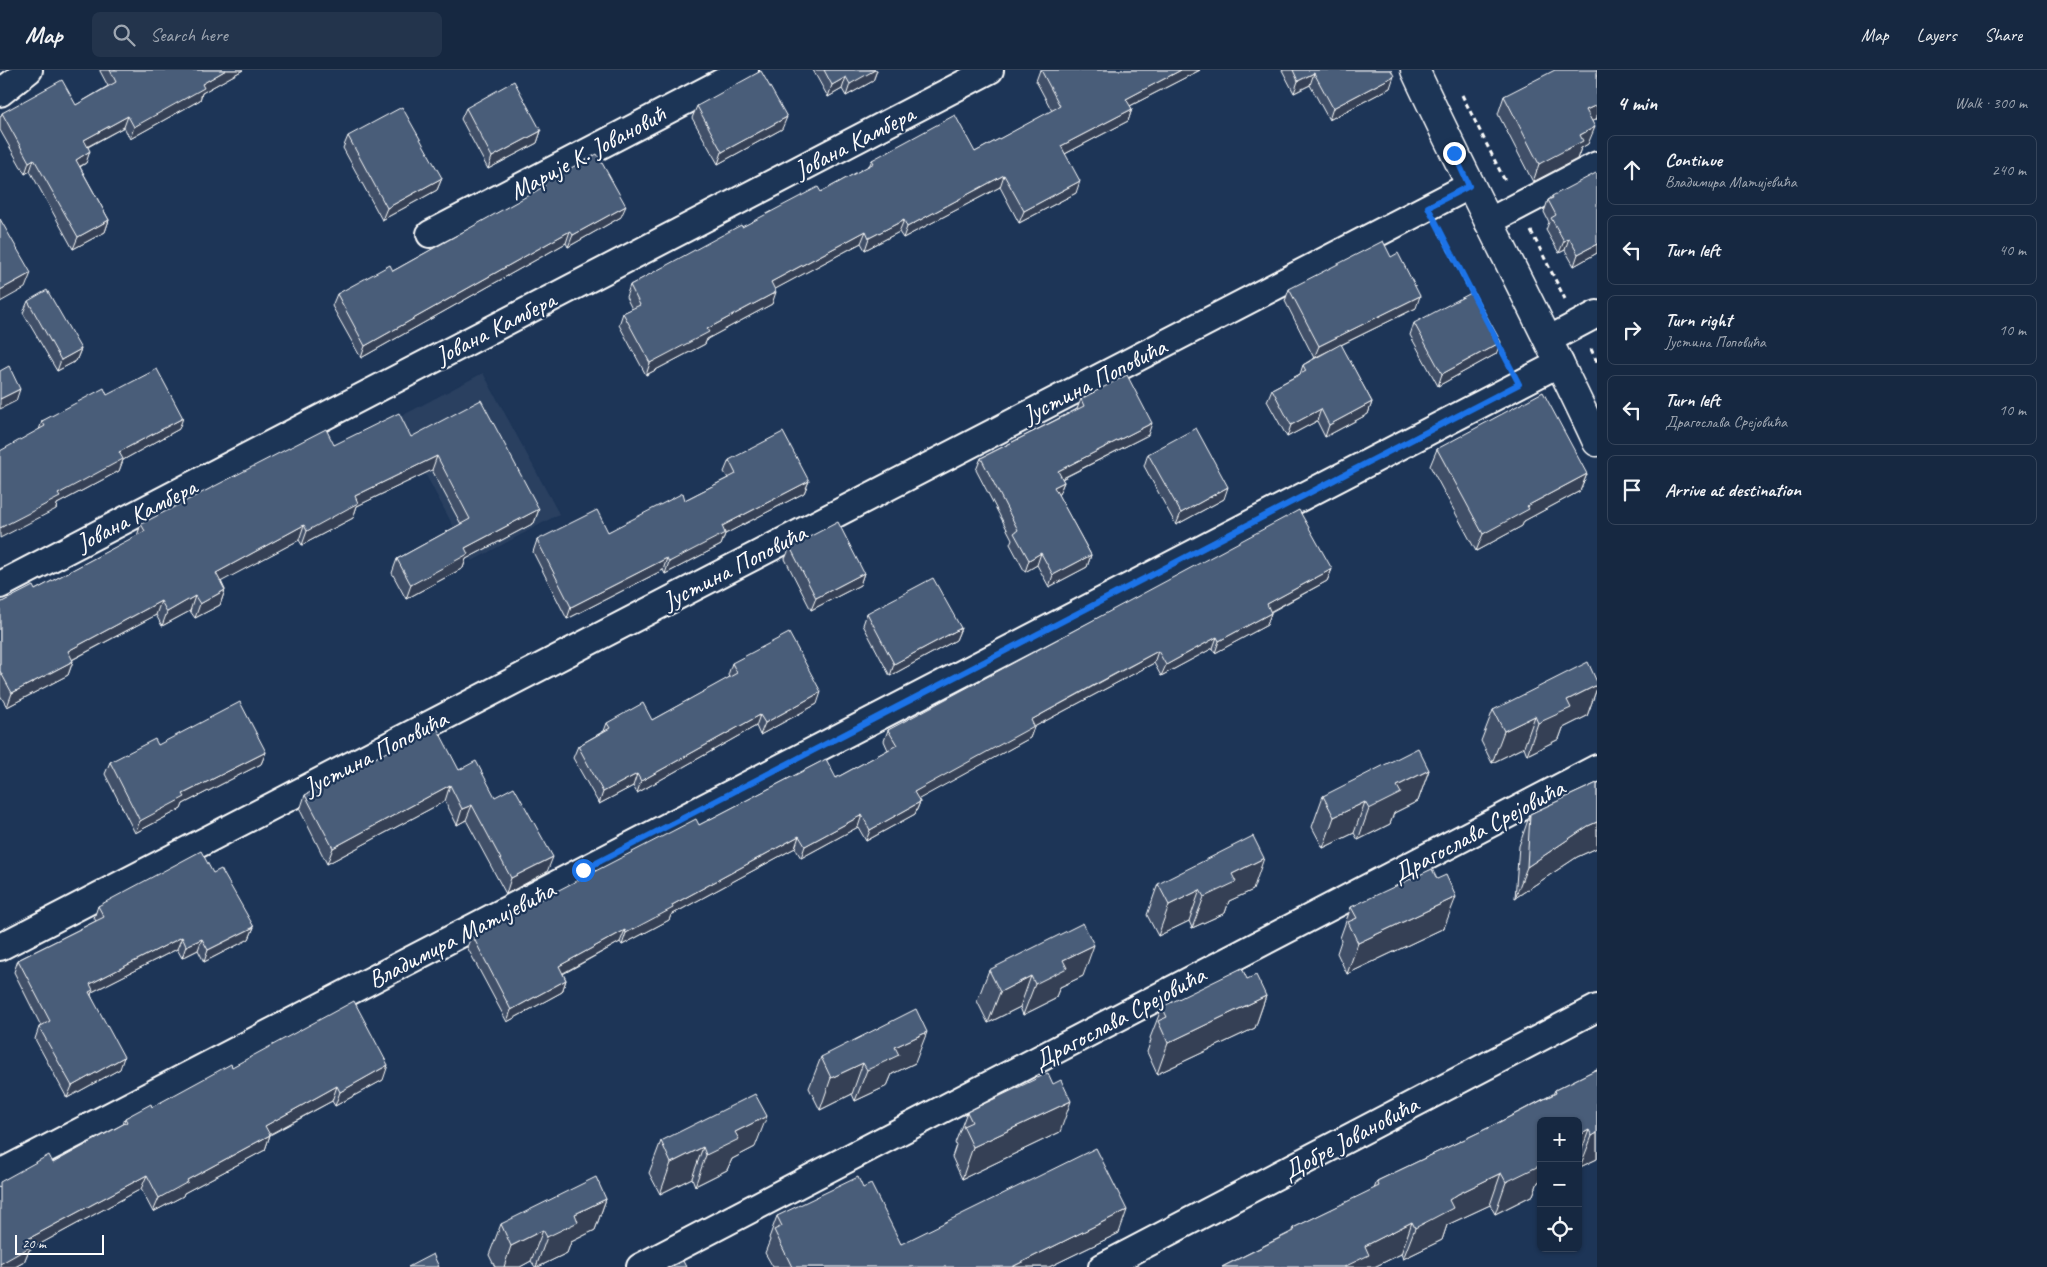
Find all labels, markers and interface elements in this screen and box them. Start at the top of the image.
search box [92,12,442,57]
text: Map [25,20,62,50]
icon: search [110,21,138,49]
text: Search here [150,23,228,47]
text: Map [1861,24,1889,46]
text: Layers [1917,24,1956,46]
text: Share [1984,24,2022,46]
text: 4 min [1617,90,1657,116]
text: Walk · 300 m [1955,93,2027,113]
street label: Јована Камбера [788,97,923,186]
street label: Марије К. Јовановић [504,98,672,207]
route end [1443,142,1466,165]
text: Continue [1665,148,1722,172]
icon: ahead [1618,156,1646,184]
text: 240 m [1992,160,2026,180]
text: Владимира Матијевића [1665,172,1797,192]
icon: left [1618,236,1646,264]
text: Turn left [1665,238,1720,262]
text: 40 m [1999,240,2026,260]
street label: Јована Камбера [429,283,564,372]
text: Turn right [1665,308,1732,332]
icon: right [1618,316,1646,344]
text: 10 m [1999,320,2026,340]
street label: Јустина Поповића [1016,330,1174,431]
text: Јустина Поповића [1665,332,1766,352]
text: Turn left [1665,388,1720,412]
icon: left [1618,396,1646,424]
text: 10 m [1999,400,2026,420]
text: Драгослава Срејовића [1665,412,1787,432]
street label: Јована Камбера [70,470,205,559]
icon: arrive [1618,476,1646,504]
text: Arrive at destination [1665,478,1801,502]
street label: Јустина Поповића [656,516,814,617]
street label: Јустина Поповића [297,702,455,803]
street label: Драгослава Срејовића [1387,771,1572,890]
route start [572,859,595,882]
street label: Владимира Матијевића [363,873,562,996]
street label: Драгослава Срејовића [1028,958,1213,1077]
street label: Добре Јовановића [1277,1088,1426,1187]
map controls [1537,1117,1582,1252]
button: + [1537,1117,1582,1162]
button: − [1537,1162,1582,1207]
button: locate [1537,1207,1582,1252]
scale bar [15,1232,104,1255]
text: 20 m [22,1235,46,1252]

